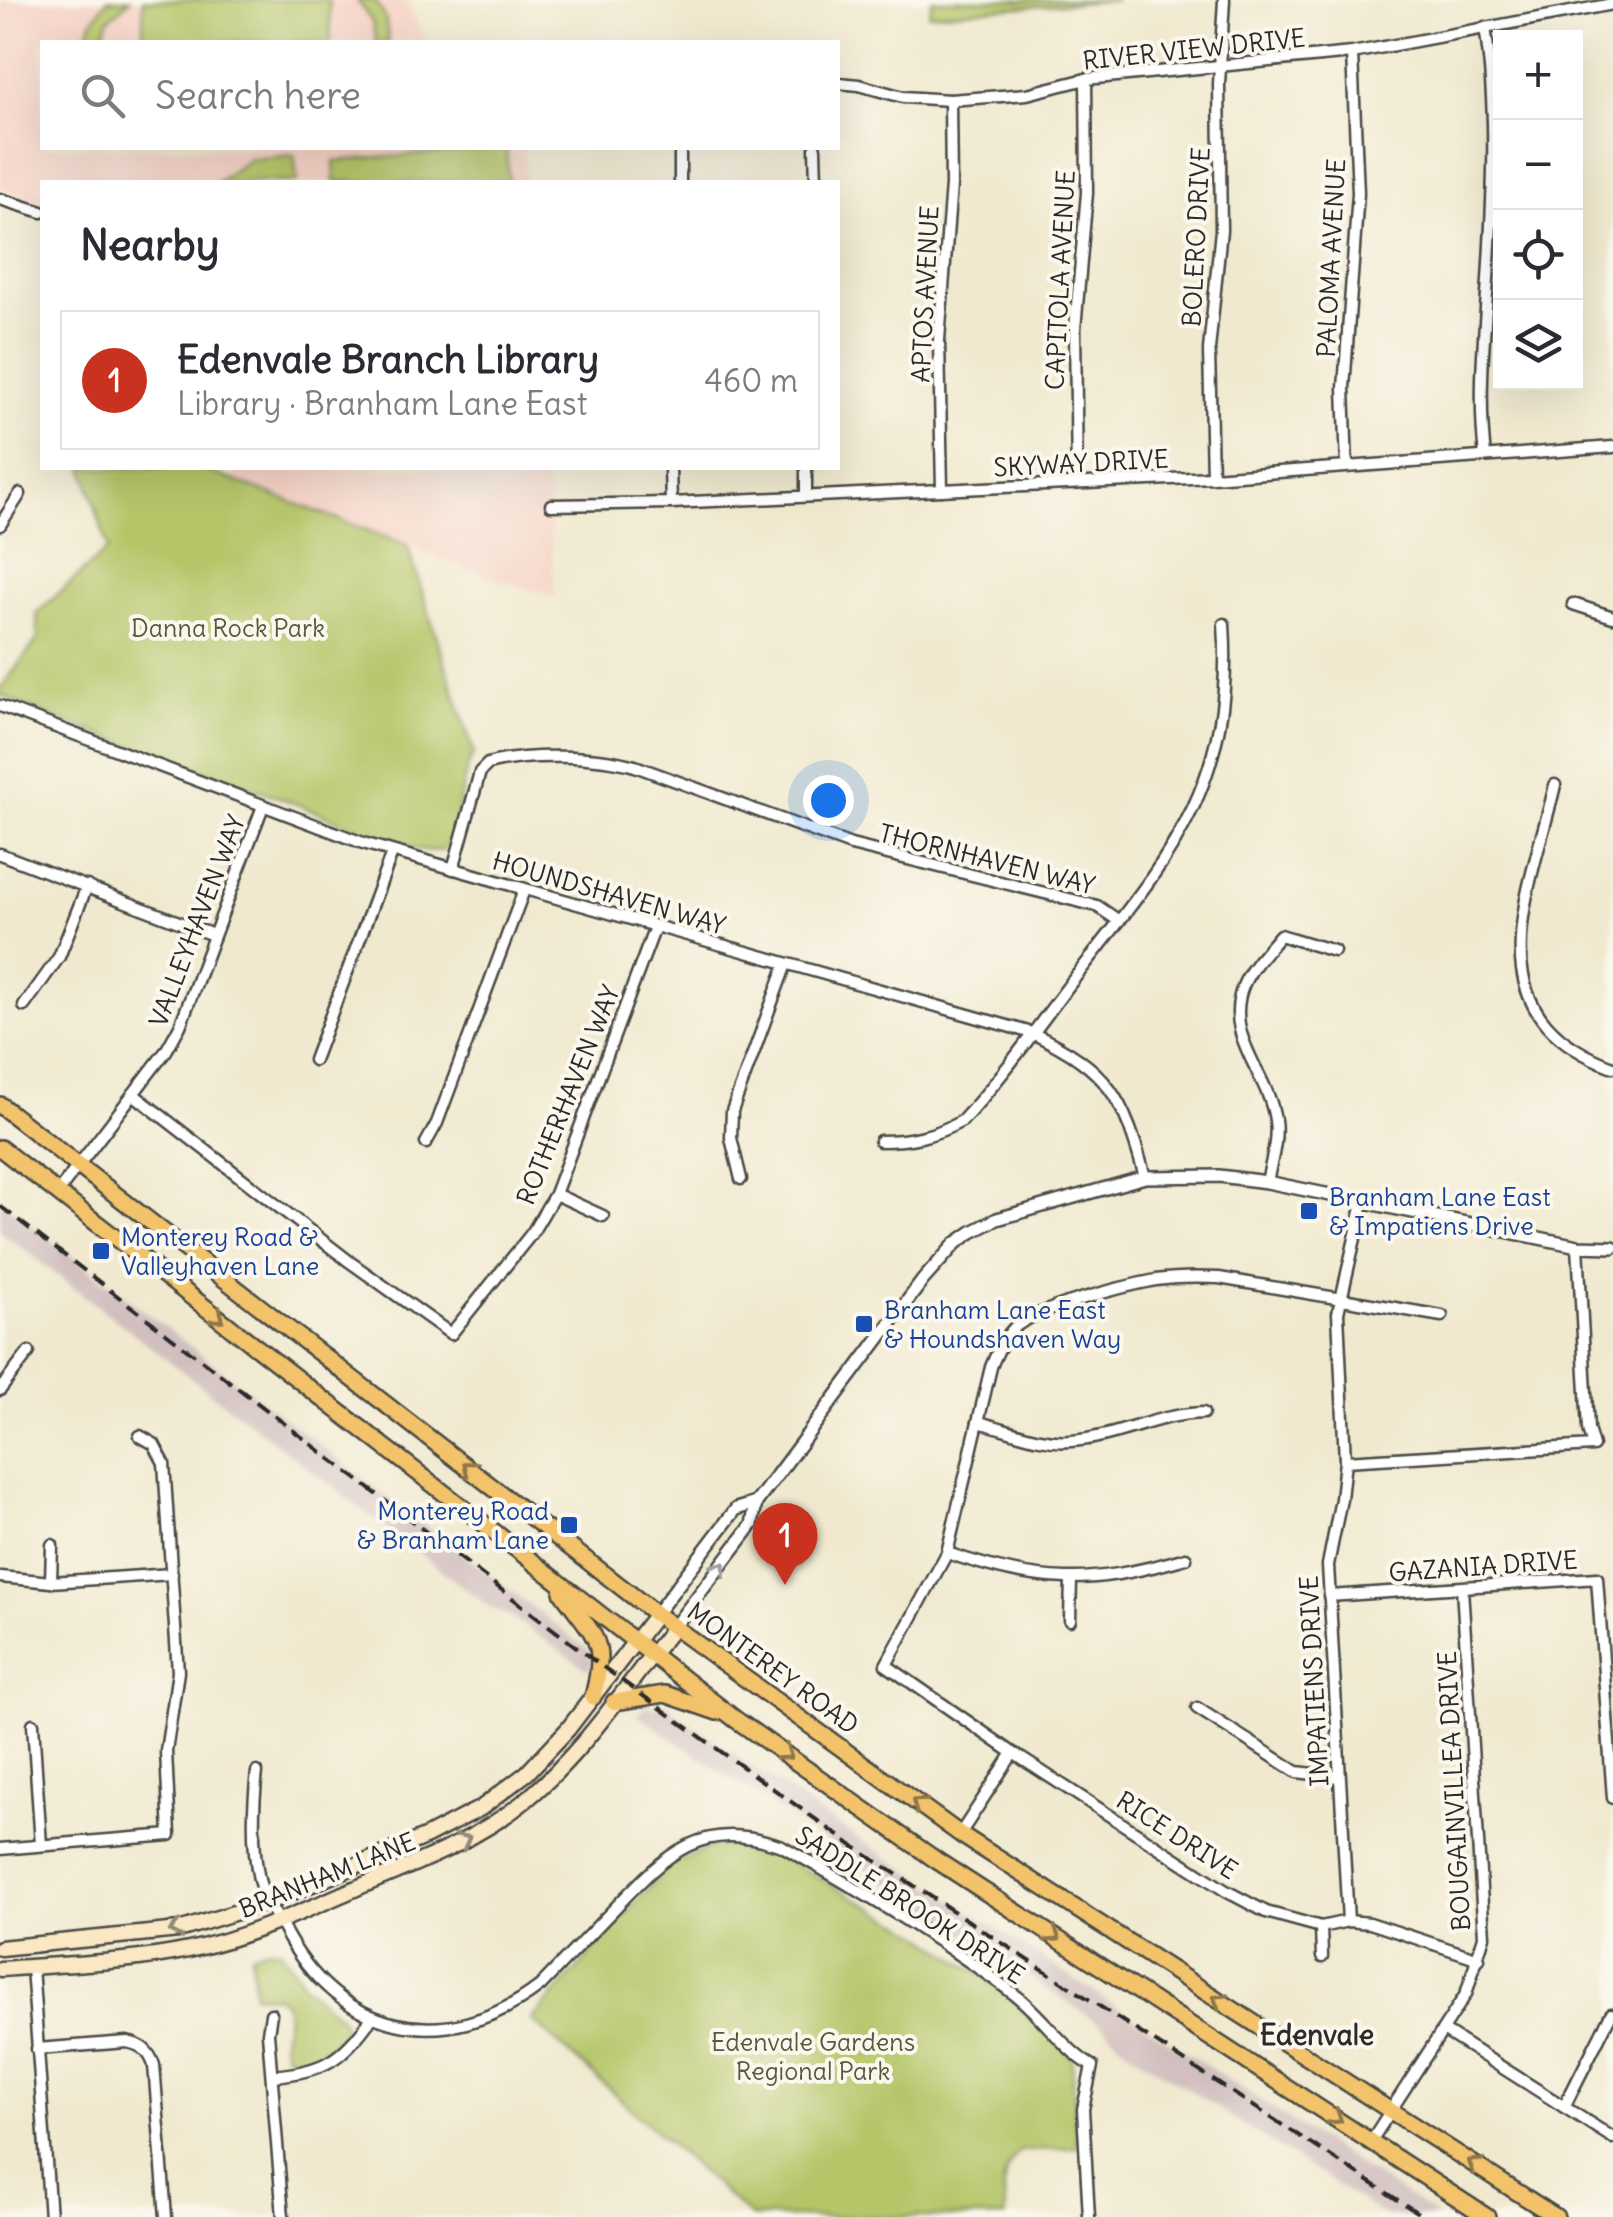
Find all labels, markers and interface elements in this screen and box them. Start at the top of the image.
street label: RIVER VIEW DRIVE [1081,21,1307,77]
map controls [1493,30,1583,390]
button: + [1493,30,1583,120]
search box [40,40,840,150]
icon: search [75,68,130,123]
text: Search here [155,72,361,119]
button: − [1493,120,1583,210]
street label: BOLERO DRIVE [1175,146,1217,328]
street label: PALOMA AVENUE [1310,158,1352,358]
street label: CAPITOLA AVENUE [1038,169,1082,391]
street label: APTOS AVENUE [904,205,946,383]
button: locate [1493,210,1583,300]
text: Nearby [80,219,219,271]
button: layers [1493,300,1583,390]
text: Edenvale Branch Library [177,336,599,383]
text: 1 [108,360,121,401]
text: 460 m [704,360,798,401]
text: Library · Branham Lane East [177,383,587,424]
street label: SKYWAY DRIVE [993,442,1169,484]
park label: Danna Rock Park [131,612,325,644]
your location [803,775,854,826]
street label: VALLEYHAVEN WAY [142,810,252,1032]
street label: THORNHAVEN WAY [876,817,1098,901]
street label: HOUNDSHAVEN WAY [489,844,729,942]
street label: ROTHERHAVEN WAY [509,981,627,1209]
place label: Branham Lane East & Impatiens Drive [1329,1181,1551,1242]
marker: Branham Lane East & Impatiens Drive [1298,1200,1320,1222]
place label: Monterey Road & Valleyhaven Lane [121,1221,319,1282]
marker: Monterey Road & Valleyhaven Lane [90,1240,112,1262]
place label: Branham Lane East & Houndshaven Way [884,1294,1121,1355]
one-way arrow [206,1305,224,1323]
marker: Branham Lane East & Houndshaven Way [853,1313,875,1335]
one-way arrow [462,1462,480,1479]
place label: Monterey Road & Branham Lane [357,1495,549,1556]
pin: 1 [752,1502,818,1585]
marker: Monterey Road & Branham Lane [558,1514,580,1536]
street label: GAZANIA DRIVE [1387,1543,1579,1589]
one-way arrow [709,1561,726,1579]
street label: IMPATIENS DRIVE [1292,1575,1336,1787]
street label: MONTEREY ROAD [681,1595,865,1741]
street label: BOUGAINVILLEA DRIVE [1431,1650,1477,1932]
one-way arrow [774,1742,793,1760]
street label: RICE DRIVE [1110,1784,1244,1886]
one-way arrow [911,1798,929,1815]
street label: SADDLE BROOK DRIVE [789,1819,1031,1991]
street label: BRANHAM LANE [234,1825,420,1925]
one-way arrow [454,1833,472,1852]
one-way arrow [168,1919,184,1940]
one-way arrow [1044,1924,1062,1943]
one-way arrow [1212,1994,1230,2013]
district label: Edenvale [1260,2017,1374,2053]
park label: Edenvale Gardens Regional Park [711,2026,915,2087]
one-way arrow [1325,2106,1343,2125]
one-way arrow [1467,2158,1485,2177]

